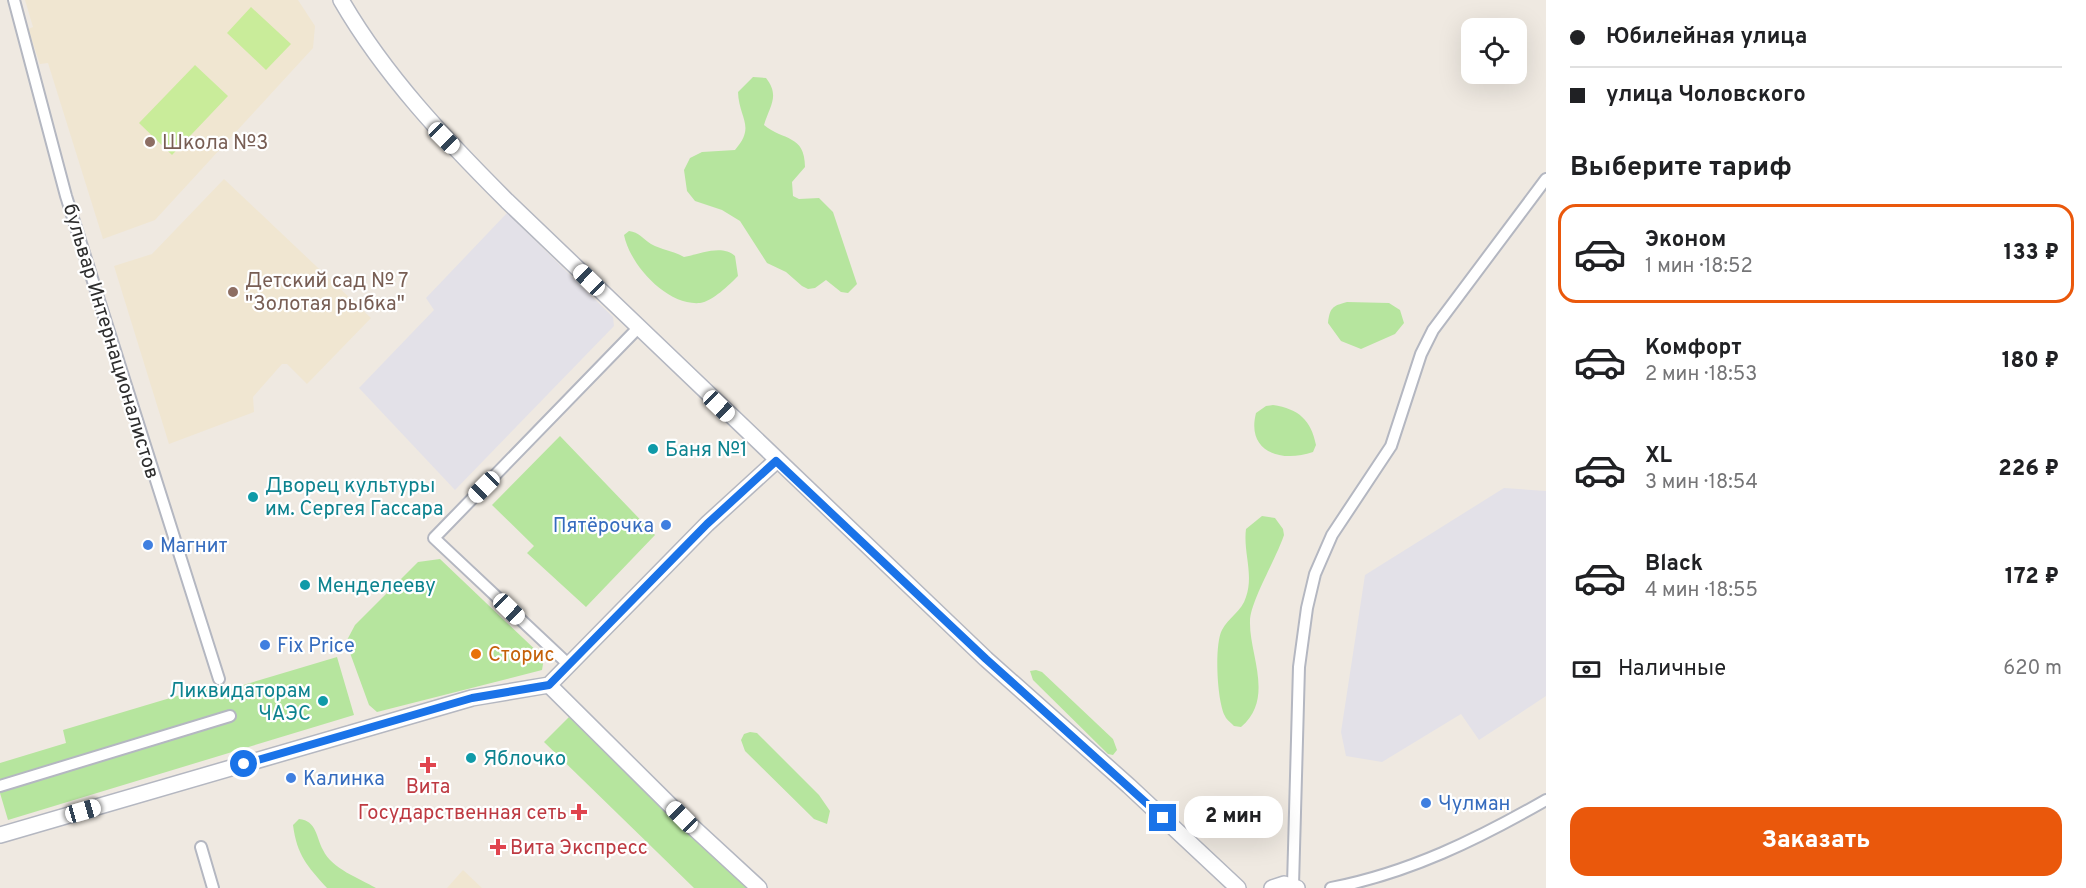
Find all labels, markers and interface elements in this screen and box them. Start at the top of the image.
map controls [1461,18,1527,84]
button: locate [1461,18,1527,84]
text: Юбилейная улица [1606,24,1807,51]
text: улица Чоловского [1606,82,1806,109]
car [425,119,463,157]
place label: Школа №3 [162,131,268,157]
marker: Школа №3 [143,135,157,149]
text: Выберите тариф [1570,151,1792,185]
street label: бульвар Интернационалистов [56,201,164,482]
icon: car [1573,227,1627,281]
text: Эконом [1645,227,1726,254]
text: 133 ₽ [2003,240,2059,267]
text: 1 мин · 18:52 [1645,254,1753,280]
car [570,261,608,299]
place label: Детский сад № 7 "Золотая рыбка" [245,269,409,318]
marker: Детский сад № 7 "Золотая рыбка" [226,285,240,299]
icon: car [1573,335,1627,389]
text: Комфорт [1645,335,1742,362]
text: 180 ₽ [2002,348,2059,375]
text: 2 мин · 18:53 [1645,362,1757,388]
car [700,387,738,425]
place label: Баня №1 [665,438,747,464]
marker: Баня №1 [646,442,660,456]
icon: car [1573,443,1627,497]
text: XL [1645,443,1672,470]
text: 226 ₽ [1998,456,2059,483]
car [465,468,503,506]
text: 3 мин · 18:54 [1645,470,1758,496]
place label: Дворец культуры им. Сергея Гассара [265,474,444,523]
marker: Дворец культуры им. Сергея Гассара [246,490,260,504]
place label: Пятёрочка [553,514,654,540]
marker: Пятёрочка [659,518,673,532]
place label: Магнит [160,534,228,560]
marker: Магнит [141,538,155,552]
icon: car [1573,551,1627,605]
text: Black [1645,551,1703,578]
text: 172 ₽ [2005,564,2059,591]
place label: Менделееву [317,574,436,600]
marker: Менделееву [298,578,312,592]
text: 4 мин · 18:55 [1645,578,1758,604]
car [490,590,528,628]
place label: Fix Price [277,634,355,660]
marker: Fix Price [258,638,272,652]
place label: Сторис [488,643,554,669]
marker: Сторис [469,647,483,661]
icon: cash [1570,653,1603,686]
text: Наличные [1618,656,1726,683]
text: 620 m [2003,656,2062,682]
place label: Ликвидаторам ЧАЭС [169,679,311,728]
marker: Ликвидаторам ЧАЭС [316,694,330,708]
place label: Яблочко [483,747,566,773]
route start [230,750,257,777]
marker: Яблочко [464,751,478,765]
marker: Вита [421,758,435,772]
place label: Калинка [303,767,385,793]
marker: Калинка [284,771,298,785]
place label: Вита [406,775,450,801]
place label: Чулман [1438,792,1510,818]
marker: Чулман [1419,796,1433,810]
car [63,797,103,825]
callout: 2 мин [1184,797,1283,839]
car [663,798,701,836]
place label: Государственная сеть [358,801,567,827]
route end [1149,804,1176,831]
text: 2 мин [1205,804,1262,830]
marker: Государственная сеть [572,805,586,819]
button: Заказать [1570,807,2062,876]
place label: Вита Экспресс [510,836,648,862]
marker: Вита Экспресс [491,840,505,854]

